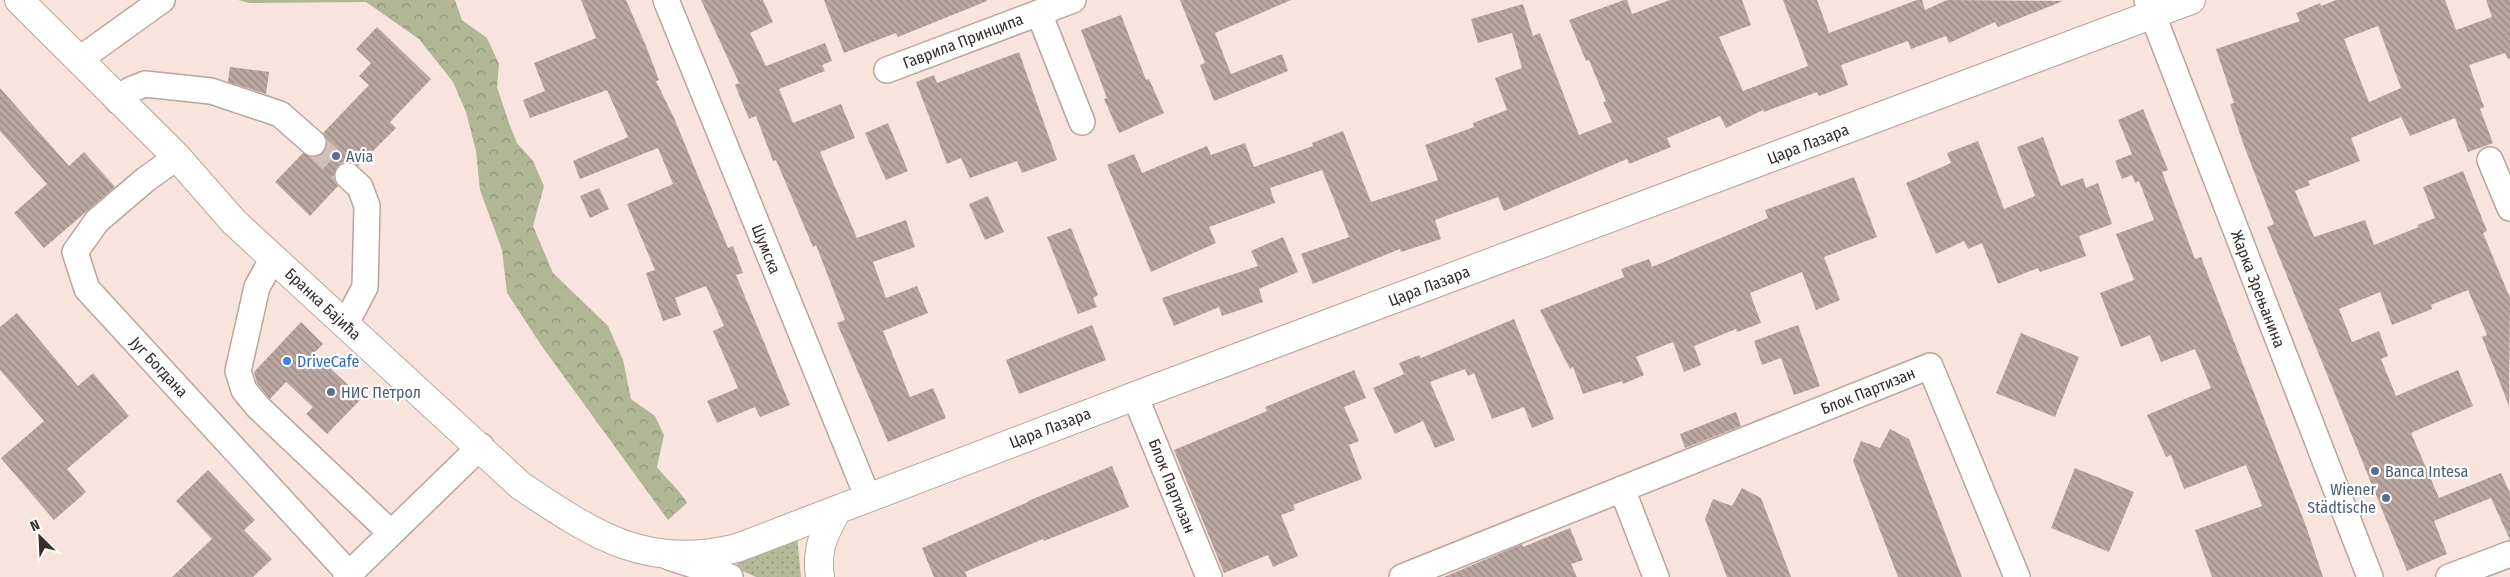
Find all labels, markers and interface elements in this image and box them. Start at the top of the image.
street label: Гаврила Принципа [900,9,1026,73]
street label: Цара Лазара [1765,120,1852,168]
place label: Avia [346,147,374,166]
marker: Avia [330,150,342,162]
street label: Шумска [747,221,785,277]
street label: Жарка Зрењанина [2227,228,2289,350]
street label: Цара Лазара [1386,262,1473,310]
street label: Бранка Бајића [281,264,365,344]
street label: Југ Богдана [126,333,192,401]
place label: DriveCafe [297,352,359,371]
marker: DriveCafe [281,355,293,367]
street label: Блок Партизан [1818,363,1918,419]
place label: НИС Петрол [341,383,421,402]
marker: НИС Петрол [325,386,337,398]
street label: Цара Лазара [1007,404,1094,452]
street label: Блок Партизан [1144,436,1200,536]
place label: Banca Intesa [2385,462,2469,481]
marker: Banca Intesa [2369,465,2381,477]
place label: Wiener Städtische [2307,480,2376,517]
marker: Wiener Städtische [2380,492,2392,504]
north arrow [15,512,65,562]
text: N [28,516,42,535]

